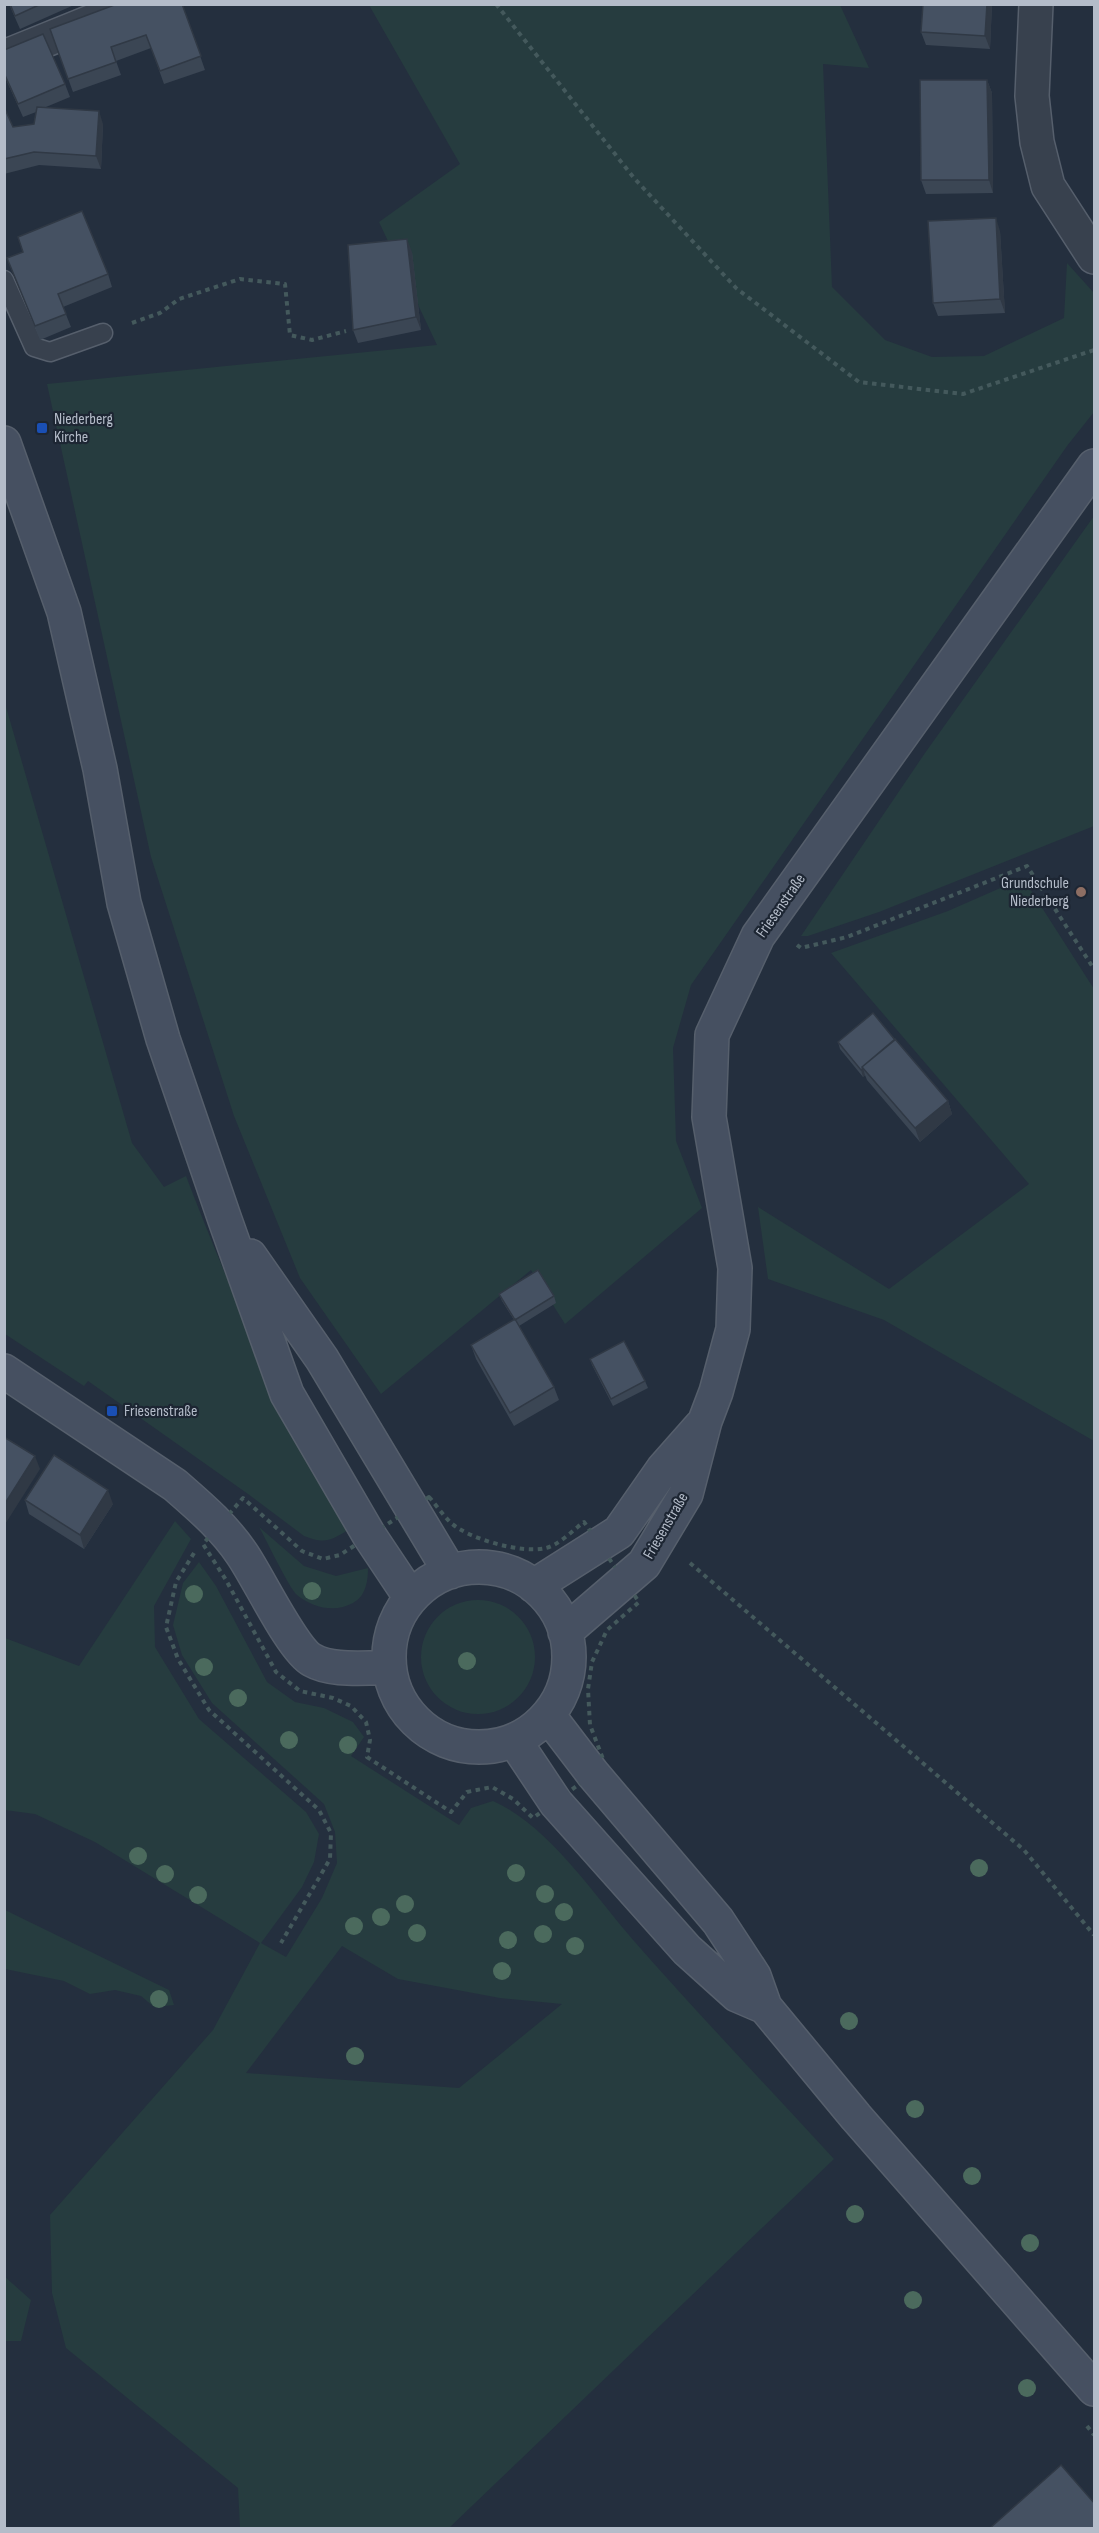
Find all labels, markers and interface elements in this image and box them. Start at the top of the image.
place label: Niederberg Kirche [54,410,113,447]
marker: Niederberg Kirche [35,421,49,435]
street label: Friesenstraße [752,871,810,941]
place label: Grundschule Niederberg [1001,874,1069,911]
marker: Grundschule Niederberg [1074,885,1088,899]
place label: Friesenstraße [124,1402,197,1421]
marker: Friesenstraße [105,1404,119,1418]
street label: Friesenstraße [639,1489,693,1563]

